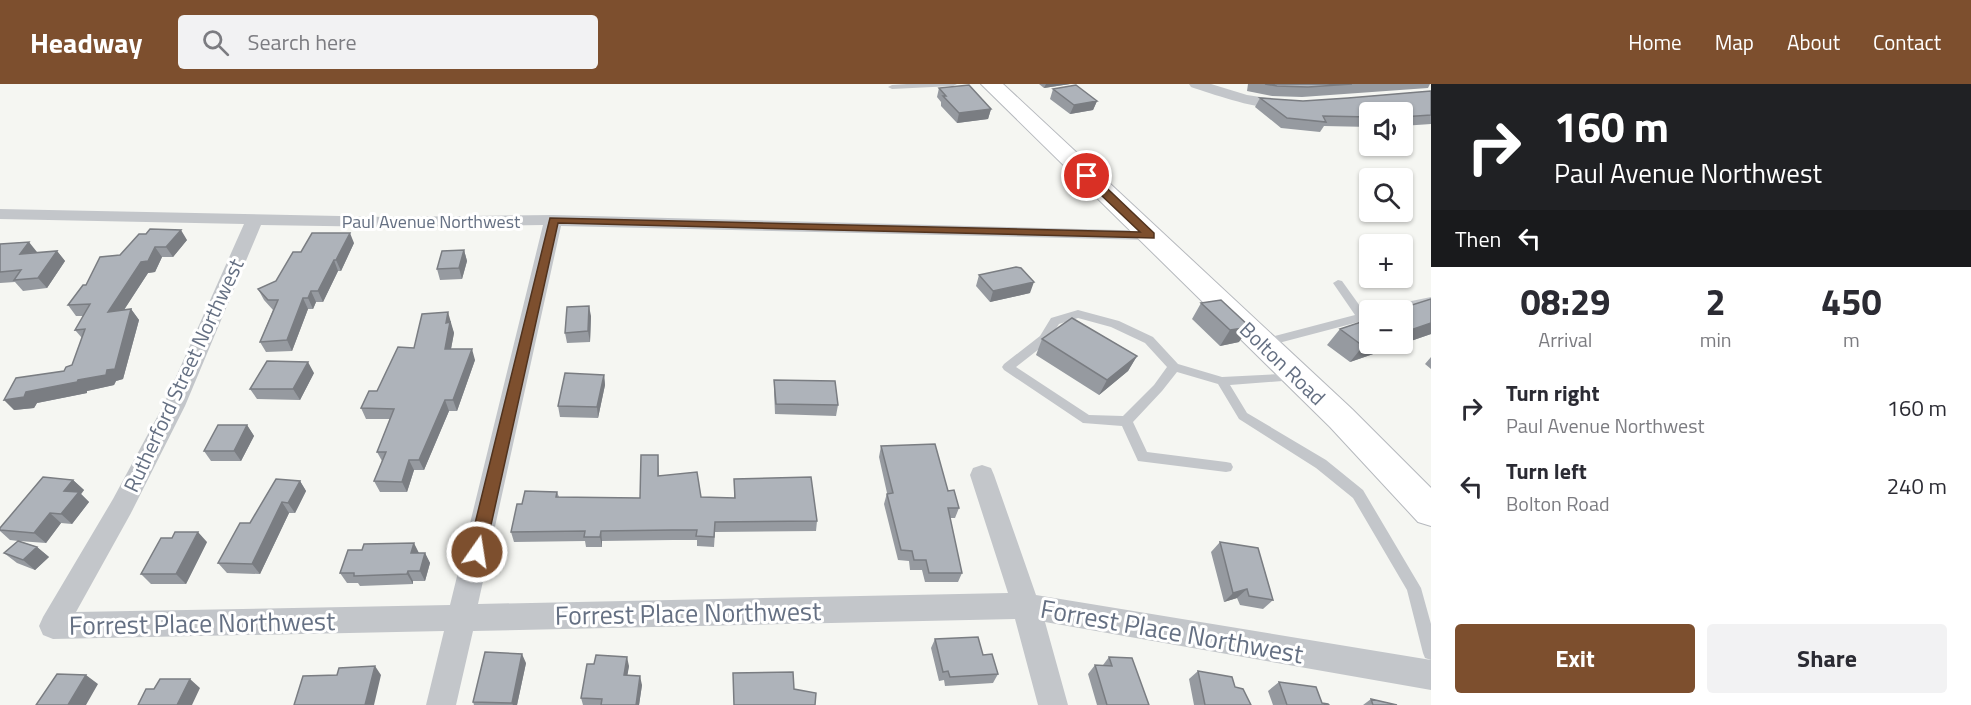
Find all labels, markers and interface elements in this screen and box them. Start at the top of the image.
search box [178,15,598,69]
text: Headway [30,21,142,64]
text: Search here [247,25,357,59]
icon: search [199,26,232,59]
text: Home [1628,26,1682,58]
text: Map [1715,26,1754,58]
text: About [1787,26,1840,58]
text: Contact [1873,26,1941,58]
text: 160 m [1554,94,1669,158]
map controls [1359,102,1413,354]
button: sound [1359,102,1413,156]
icon: right [1455,108,1533,186]
pin [1061,150,1112,201]
text: Paul Avenue Northwest [1554,152,1822,193]
icon: arrive [1070,159,1103,192]
button: search [1359,168,1413,222]
street label: Paul Avenue Northwest [342,208,521,235]
text: Then [1455,222,1501,256]
icon: left [1513,222,1546,255]
button: + [1359,234,1413,288]
street label: Rutherford Street Northwest [115,252,252,497]
text: 08:29 [1520,274,1610,329]
text: 2 [1706,274,1726,329]
text: 450 [1821,274,1882,329]
button: − [1359,300,1413,354]
street label: Bolton Road [1233,314,1333,412]
text: Arrival [1538,324,1593,355]
text: min [1700,324,1732,355]
text: m [1843,324,1860,355]
text: Turn right [1506,376,1600,410]
text: 160 m [1887,391,1947,425]
icon: right [1455,392,1488,425]
text: Paul Avenue Northwest [1506,410,1705,441]
text: Turn left [1506,454,1587,488]
text: 240 m [1887,469,1947,503]
icon: left [1455,470,1488,503]
text: Bolton Road [1506,488,1610,519]
position arrow [445,520,509,584]
street label: Forrest Place Northwest [1037,589,1307,673]
street label: Forrest Place Northwest [554,591,822,635]
street label: Forrest Place Northwest [68,601,336,645]
button: Exit [1455,624,1695,693]
button: Share [1707,624,1947,693]

